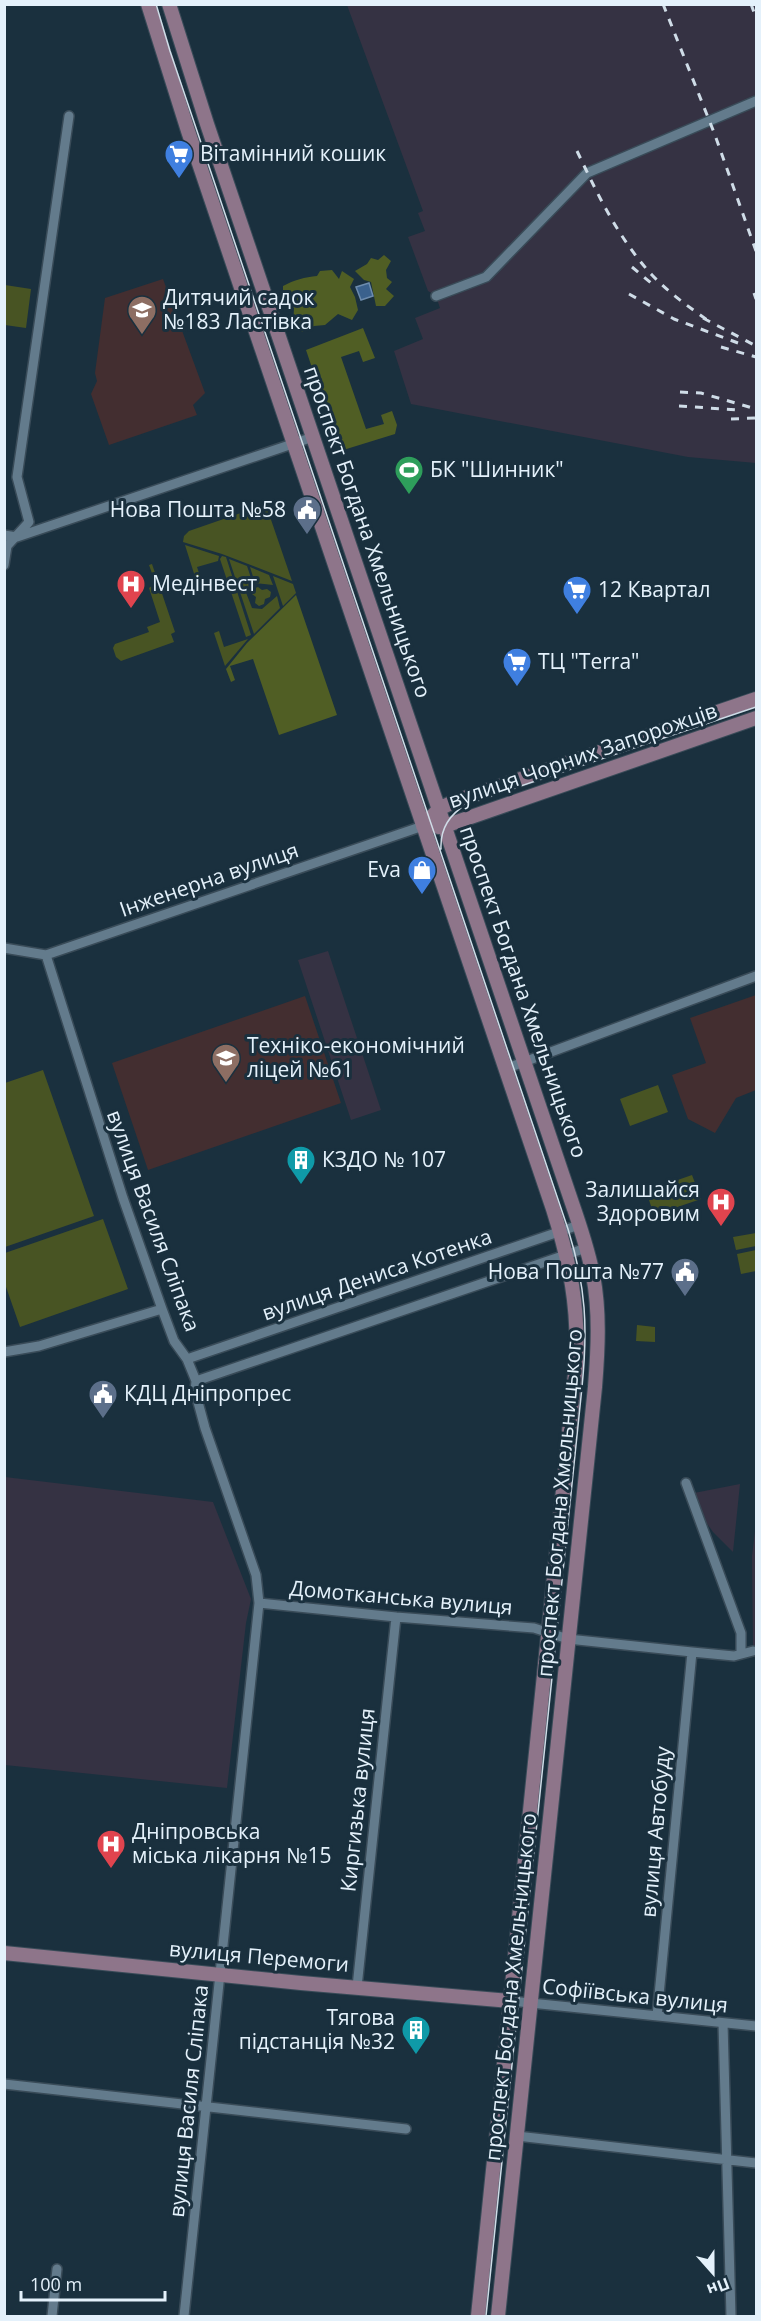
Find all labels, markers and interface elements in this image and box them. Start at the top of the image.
supermarket icon: Вітамінний кошик [163,138,195,180]
place label: Вітамінний кошик [200,139,386,167]
place label: Дитячий садок №183 Ластівка [163,283,315,335]
school or university icon: Дитячий садок №183 Ластівка [126,294,158,336]
street label: проспект Богдана Хмельницького [298,362,438,701]
sports icon: БК "Шинник" [393,454,425,496]
place label: БК "Шинник" [430,455,564,483]
public building icon: Нова Пошта №58 [291,494,323,536]
place label: Нова Пошта №58 [110,495,286,523]
hospital icon: Медінвест [115,568,147,610]
place label: Медінвест [152,569,257,597]
supermarket icon: 12 Квартал [561,574,593,616]
place label: 12 Квартал [598,575,710,603]
supermarket icon: ТЦ "Terra" [501,646,533,688]
place label: ТЦ "Terra" [538,647,639,675]
street label: вулиця Чорних Запорожців [445,696,721,814]
street label: проспект Богдана Хмельницького [454,822,594,1161]
street label: Інженерна вулиця [115,835,302,923]
shop icon: Eva [406,854,438,896]
place label: Eva [367,855,401,883]
place label: Техніко-економічний ліцей №61 [247,1031,465,1083]
school or university icon: Техніко-економічний ліцей №61 [210,1042,242,1084]
street label: вулиця Василя Сліпака [101,1106,207,1335]
building icon: КЗДО № 107 [285,1144,317,1186]
place label: КЗДО № 107 [322,1145,446,1173]
place label: Залишайся Здоровим [585,1175,700,1227]
hospital icon: Залишайся Здоровим [705,1186,737,1228]
street label: вулиця Дениса Котенка [258,1222,495,1327]
public building icon: Нова Пошта №77 [669,1256,701,1298]
place label: Нова Пошта №77 [488,1257,664,1285]
street label: проспект Богдана Хмельницького [530,1328,588,1678]
public building icon: КДЦ Дніпропрес [87,1378,119,1420]
place label: КДЦ Дніпропрес [124,1379,291,1407]
street label: Домотканська вулиця [288,1573,514,1621]
street label: Киргизька вулиця [333,1707,381,1893]
street label: вулиця Автобуду [634,1745,676,1919]
street label: проспект Богдана Хмельницького [478,1812,542,2162]
place label: Дніпровська міська лікарня №15 [132,1817,332,1869]
hospital icon: Дніпровська міська лікарня №15 [95,1828,127,1870]
street label: вулиця Перемоги [168,1934,350,1978]
street label: Софіївська вулиця [541,1971,729,2019]
street label: вулиця Василя Сліпака [162,1983,214,2219]
place label: Тягова пiдстанцiя №32 [239,2003,395,2055]
building icon: Тягова пiдстанцiя №32 [400,2014,432,2056]
north arrow [683,2243,743,2303]
scale bar [21,2264,165,2302]
text: 100 m [30,2272,82,2296]
text: Пн [704,2273,733,2301]

